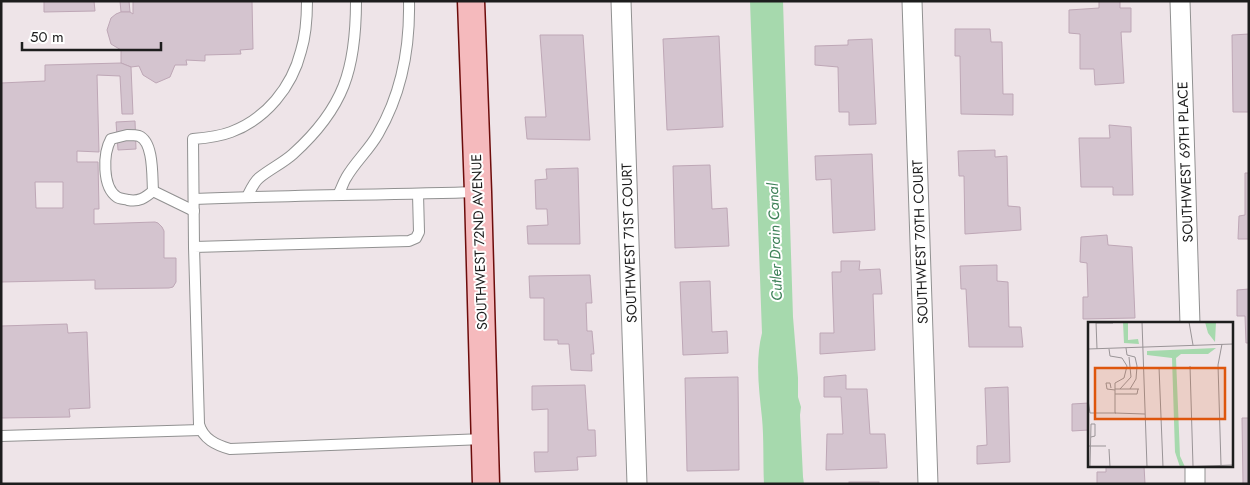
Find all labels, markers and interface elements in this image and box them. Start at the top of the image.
scale bar [22,20,161,52]
text: 50 m [30,26,64,48]
street label: SOUTHWEST 69TH PLACE [1172,81,1198,243]
street label: SOUTHWEST 72ND AVENUE [466,154,492,330]
street label: SOUTHWEST 70TH COURT [907,159,933,324]
street label: SOUTHWEST 71ST COURT [616,162,642,323]
water label: Cutler Drain Canal [762,182,788,301]
inset map [1088,322,1232,468]

